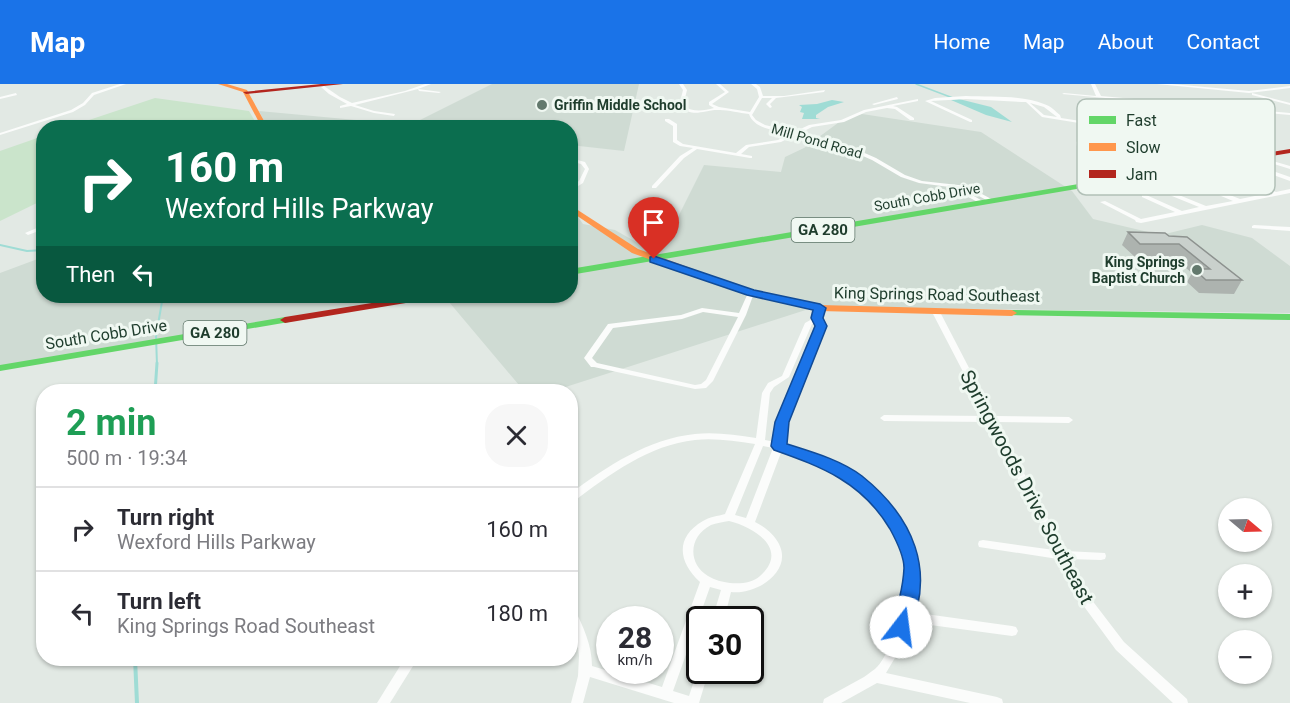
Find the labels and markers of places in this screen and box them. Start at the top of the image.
place label: Griffin Middle School [554,97,686,113]
marker: Griffin Middle School [535,98,549,112]
pin [628,197,679,259]
place label: King Springs Baptist Church [1092,254,1185,286]
marker: King Springs Baptist Church [1190,263,1204,277]

